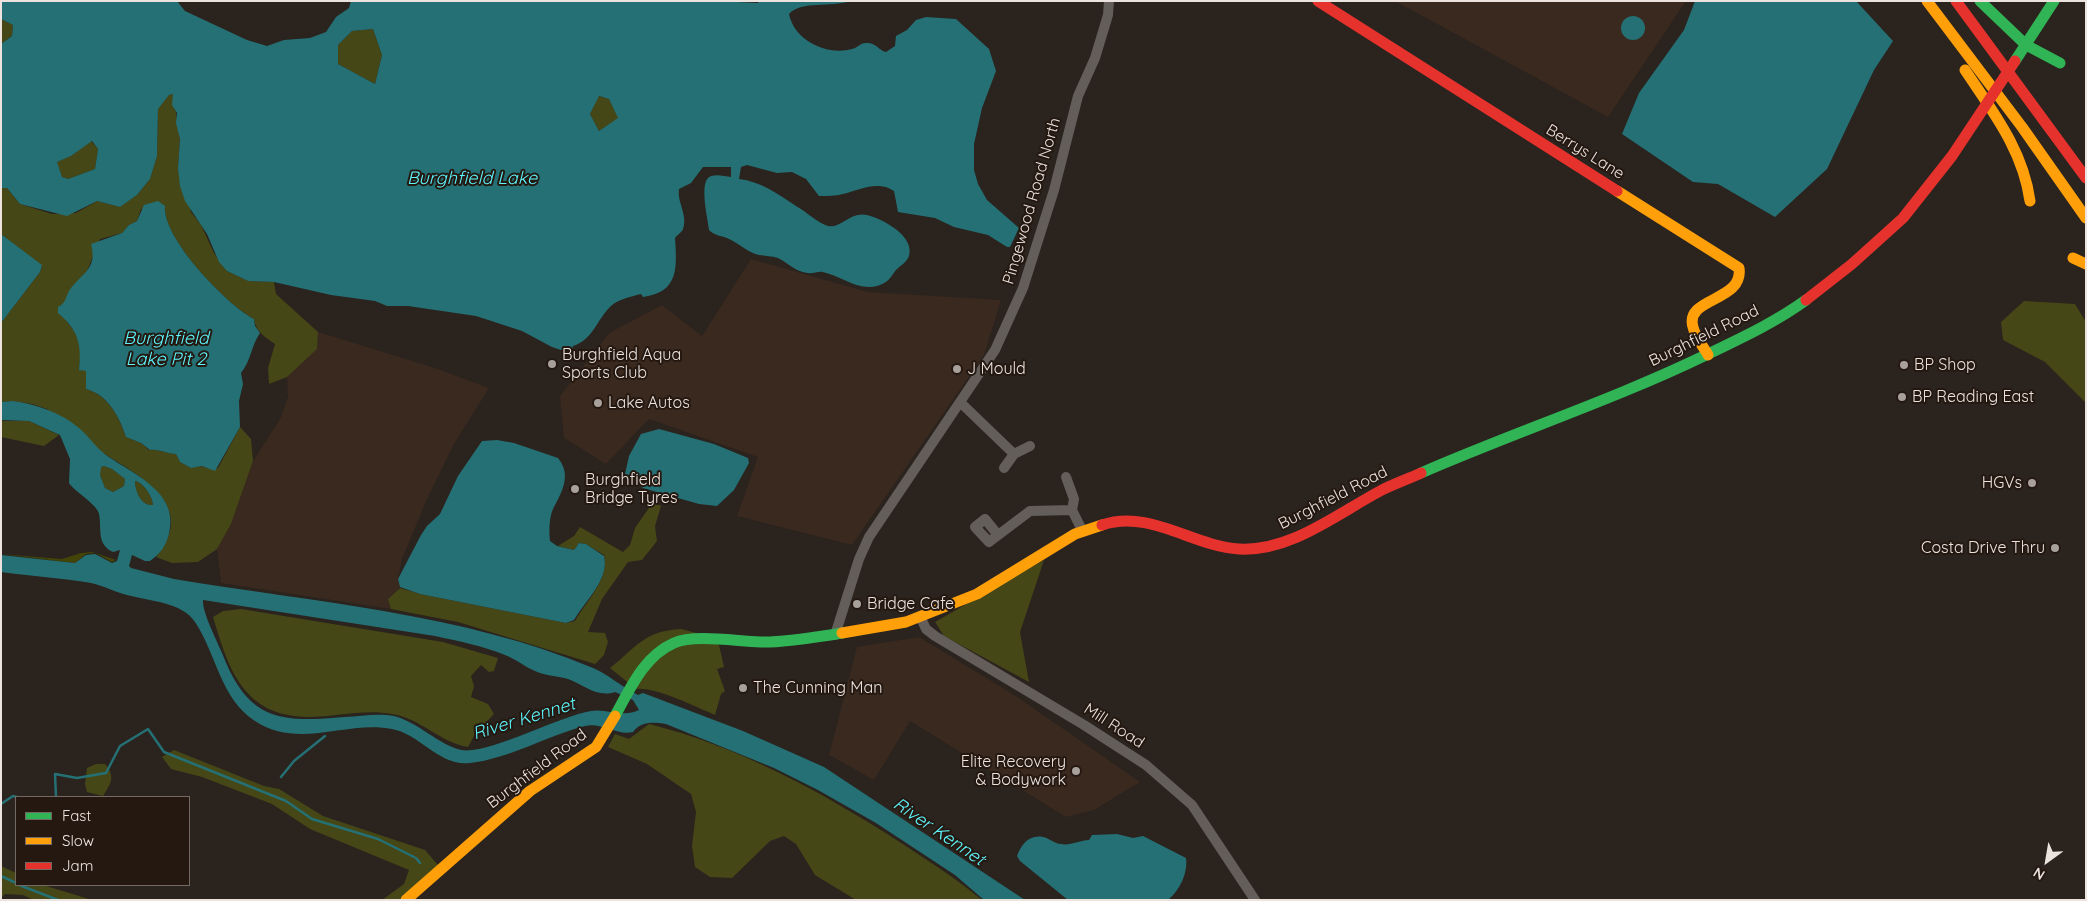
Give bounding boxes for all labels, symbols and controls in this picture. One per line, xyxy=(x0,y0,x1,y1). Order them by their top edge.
street label: Pingewood Road North xyxy=(999,116,1065,286)
street label: Berrys Lane xyxy=(1542,120,1628,184)
water label: Burghfield Lake xyxy=(407,168,537,190)
street label: Burghfield Road xyxy=(1646,301,1762,371)
water label: Burghfield Lake Pit 2 xyxy=(123,328,209,370)
place label: Burghfield Aqua Sports Club xyxy=(562,345,681,383)
place label: BP Shop xyxy=(1914,355,1976,375)
marker: Burghfield Aqua Sports Club xyxy=(546,358,558,370)
place label: J Mould xyxy=(967,359,1026,379)
marker: BP Shop xyxy=(1898,359,1910,371)
marker: J Mould xyxy=(951,363,963,375)
place label: BP Reading East xyxy=(1912,387,2034,407)
marker: BP Reading East xyxy=(1896,391,1908,403)
place label: Lake Autos xyxy=(608,393,690,413)
marker: Lake Autos xyxy=(592,397,604,409)
street label: Burghfield Road xyxy=(1275,462,1391,534)
place label: Burghfield Bridge Tyres xyxy=(585,470,677,508)
place label: HGVs xyxy=(1982,473,2022,493)
marker: HGVs xyxy=(2026,477,2038,489)
marker: Burghfield Bridge Tyres xyxy=(569,483,581,495)
place label: Costa Drive Thru xyxy=(1921,538,2045,558)
marker: Costa Drive Thru xyxy=(2049,542,2061,554)
place label: Bridge Cafe xyxy=(867,594,954,614)
marker: Bridge Cafe xyxy=(851,598,863,610)
place label: The Cunning Man xyxy=(753,678,882,698)
marker: The Cunning Man xyxy=(737,682,749,694)
water label: River Kennet xyxy=(470,693,578,745)
street label: Mill Road xyxy=(1080,699,1148,753)
street label: Burghfield Road xyxy=(483,725,591,813)
place label: Elite Recovery & Bodywork xyxy=(961,752,1066,790)
marker: Elite Recovery & Bodywork xyxy=(1070,765,1082,777)
water label: River Kennet xyxy=(889,793,989,871)
legend xyxy=(15,796,190,886)
text: Fast xyxy=(62,806,91,825)
text: Slow xyxy=(62,831,94,850)
north arrow xyxy=(2022,836,2072,886)
text: Jam xyxy=(62,856,93,875)
text: N xyxy=(2030,863,2048,884)

